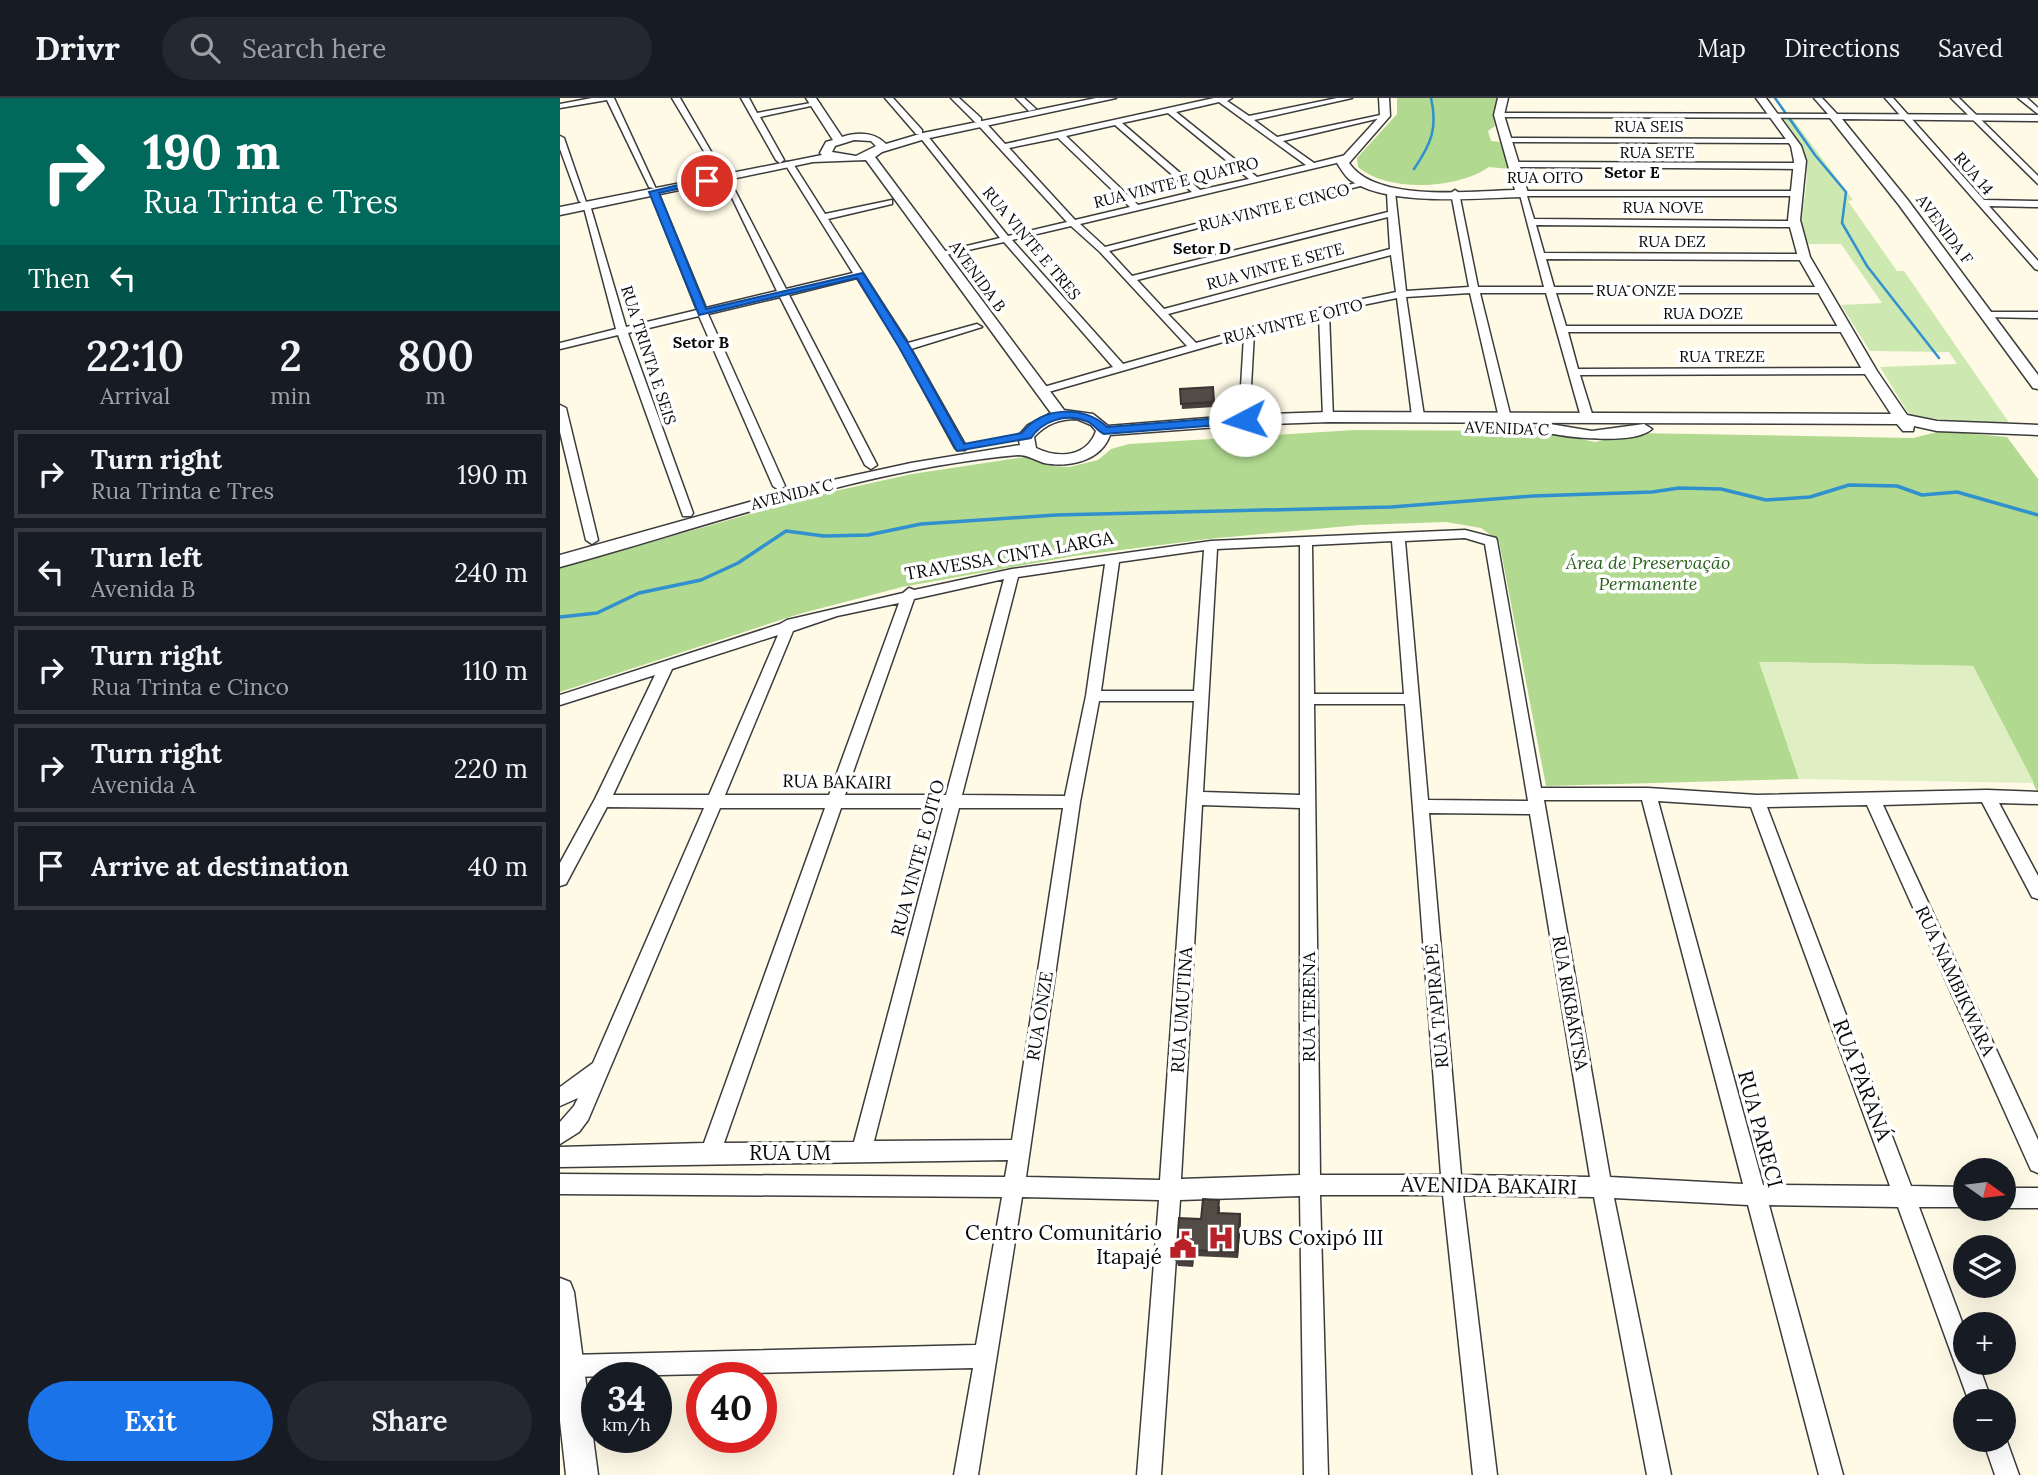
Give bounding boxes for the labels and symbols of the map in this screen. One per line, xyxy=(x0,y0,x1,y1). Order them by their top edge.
street label: RUA SEIS xyxy=(1614,116,1684,136)
street label: RUA SETE xyxy=(1619,142,1695,162)
street label: RUA 14 xyxy=(1950,147,1998,199)
pin xyxy=(677,151,737,211)
street label: RUA VINTE E QUATRO xyxy=(1091,152,1261,212)
district label: Setor E xyxy=(1604,162,1660,182)
street label: RUA OITO xyxy=(1507,167,1583,187)
street label: RUA VINTE E CINCO xyxy=(1196,179,1352,235)
street label: RUA VINTE E TRES xyxy=(979,182,1085,304)
street label: AVENIDA F xyxy=(1912,189,1978,268)
street label: RUA NOVE xyxy=(1623,197,1703,217)
street label: RUA DEZ xyxy=(1638,231,1706,251)
street label: AVENIDA B xyxy=(945,236,1011,316)
district label: Setor D xyxy=(1173,238,1231,258)
street label: RUA VINTE E SETE xyxy=(1204,238,1346,294)
street label: RUA ONZE xyxy=(1596,280,1676,300)
street label: RUA TRINTA E SEIS xyxy=(617,283,681,427)
street label: RUA VINTE E OITO xyxy=(1221,294,1365,348)
street label: RUA DOZE xyxy=(1663,303,1743,323)
district label: Setor B xyxy=(673,332,730,352)
street label: RUA TREZE xyxy=(1679,346,1765,366)
position arrow xyxy=(1208,383,1282,457)
street label: AVENIDA C xyxy=(1463,416,1550,439)
street label: AVENIDA C xyxy=(748,474,835,514)
street label: TRAVESSA CINTA LARGA xyxy=(903,526,1116,585)
park label: Área de Preservação Permanente xyxy=(1565,551,1730,595)
street label: RUA BAKAIRI xyxy=(782,769,892,794)
street label: RUA VINTE E OITO xyxy=(886,777,949,939)
street label: RUA NAMBIKWARA xyxy=(1911,902,2001,1060)
street label: RUA RIKBAKTSA xyxy=(1547,934,1594,1073)
street label: RUA TAPIRAPÉ xyxy=(1420,943,1453,1069)
street label: RUA UMUTINA xyxy=(1166,945,1197,1074)
street label: RUA TERENA xyxy=(1297,951,1320,1062)
street label: RUA ONZE xyxy=(1021,970,1058,1062)
street label: RUA PARANÁ xyxy=(1827,1015,1898,1146)
street label: RUA PARECI xyxy=(1732,1067,1789,1190)
street label: RUA UM xyxy=(749,1139,831,1166)
north arrow xyxy=(1953,1158,2016,1222)
street label: AVENIDA BAKAIRI xyxy=(1400,1170,1577,1201)
place label: Centro Comunitário Itapajé xyxy=(965,1219,1162,1270)
hospital icon: UBS Coxipó III xyxy=(1206,1223,1236,1253)
place label: UBS Coxipó III xyxy=(1242,1224,1384,1251)
public building icon: Centro Comunitário Itapajé xyxy=(1168,1230,1198,1260)
speed limit sign: 40 xyxy=(686,1362,777,1453)

